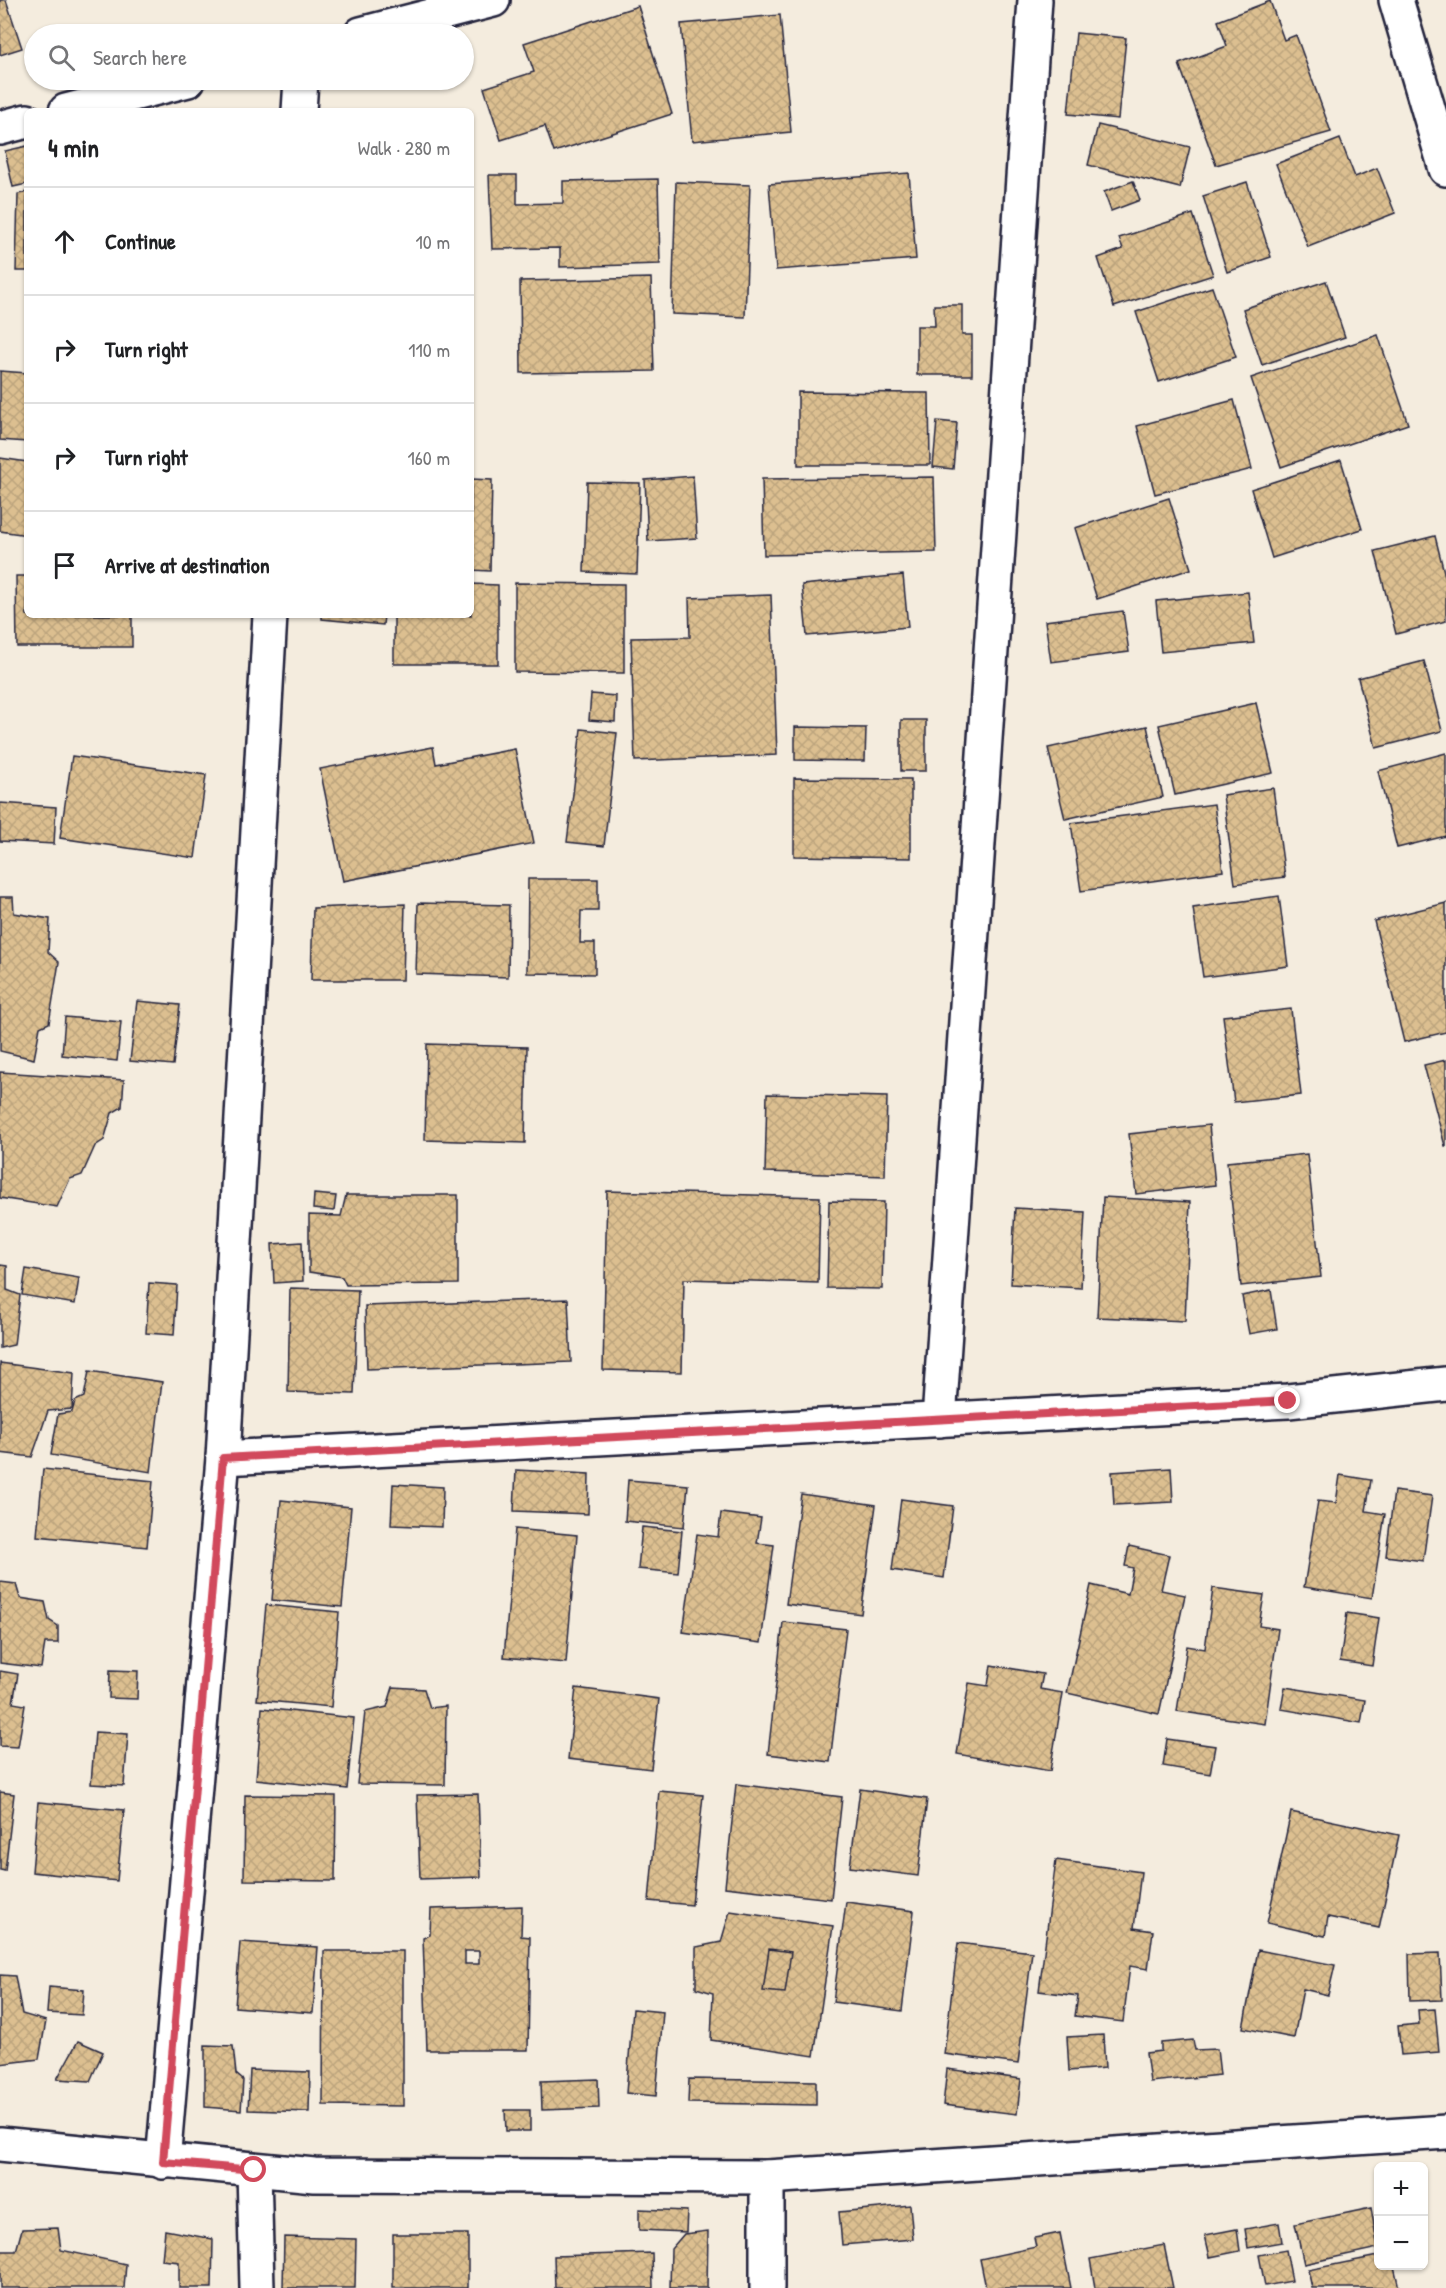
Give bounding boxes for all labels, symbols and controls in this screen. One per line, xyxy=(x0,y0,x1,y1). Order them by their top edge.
search box xyxy=(24,24,474,90)
icon: search xyxy=(45,41,78,74)
text: Search here xyxy=(93,42,187,72)
text: 4 min xyxy=(48,130,99,165)
text: Walk · 280 m xyxy=(358,134,450,161)
icon: ahead xyxy=(48,225,81,258)
text: Continue xyxy=(105,226,176,256)
text: 10 m xyxy=(416,228,450,255)
icon: right xyxy=(48,333,81,366)
text: Turn right xyxy=(105,334,188,364)
text: 110 m xyxy=(408,336,450,363)
icon: right xyxy=(48,441,81,474)
text: Turn right xyxy=(105,442,188,472)
text: 160 m xyxy=(408,444,450,471)
icon: arrive xyxy=(48,549,81,582)
text: Arrive at destination xyxy=(105,550,270,580)
route end xyxy=(1274,1387,1300,1413)
route start xyxy=(240,2156,266,2182)
map controls xyxy=(1374,2162,1428,2270)
button: + xyxy=(1374,2162,1428,2216)
button: − xyxy=(1374,2216,1428,2270)

